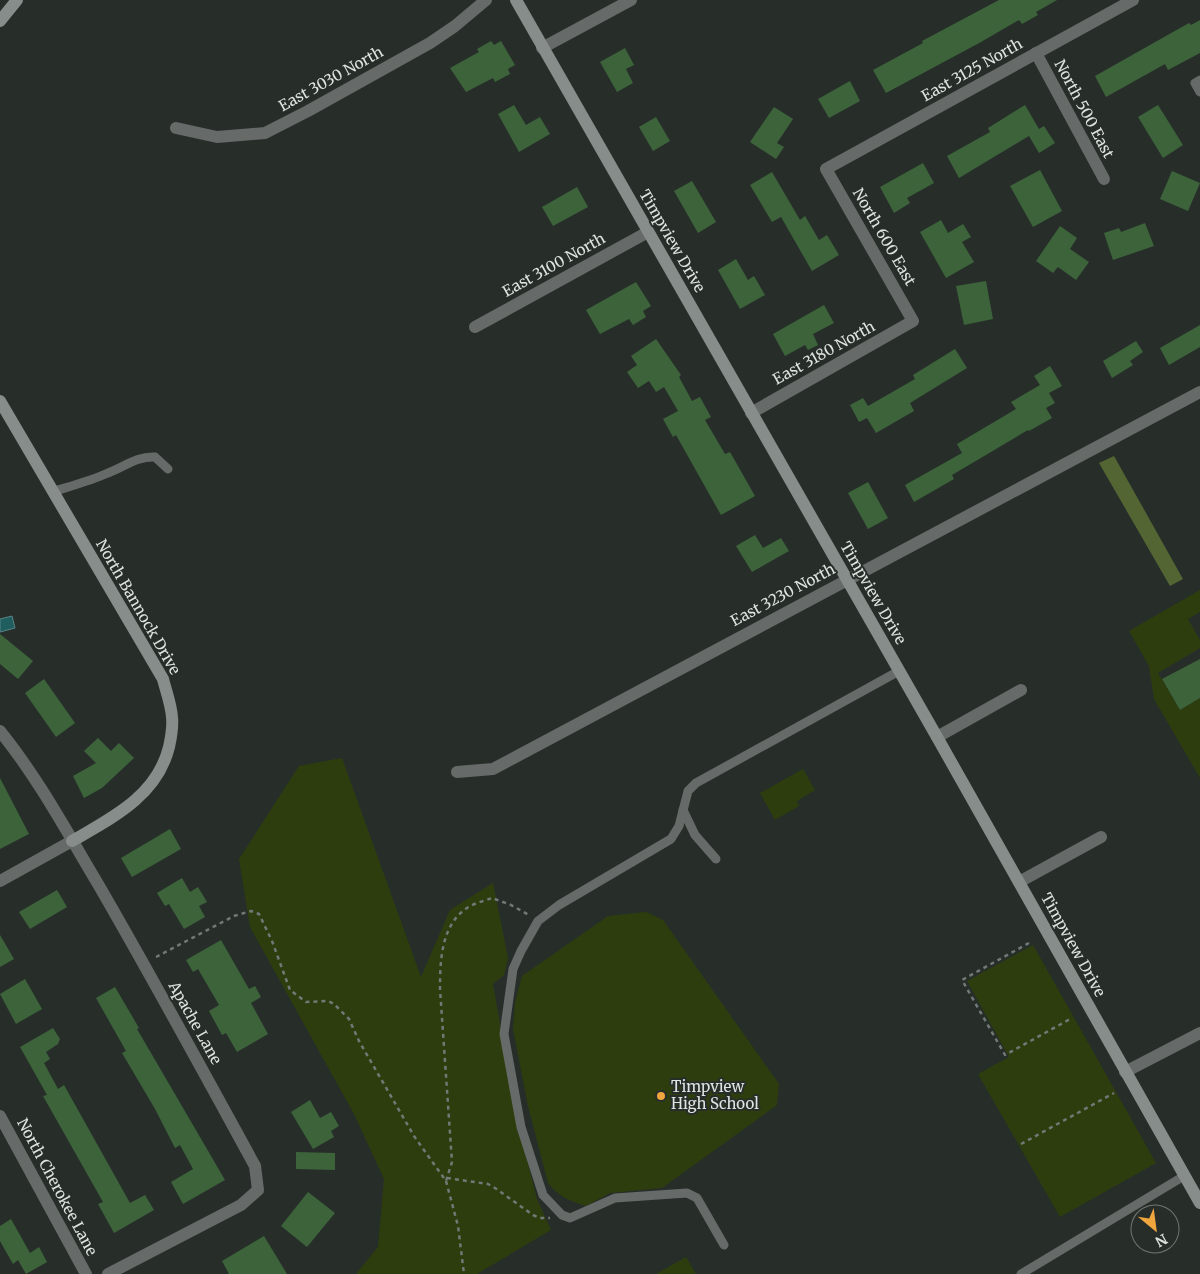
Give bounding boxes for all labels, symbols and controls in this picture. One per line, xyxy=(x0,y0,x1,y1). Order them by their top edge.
street label: East 3125 North xyxy=(918,34,1026,105)
street label: East 3030 North xyxy=(275,42,386,115)
street label: North 500 East xyxy=(1050,56,1118,161)
street label: North 600 East xyxy=(849,185,920,289)
street label: Timpview Drive xyxy=(635,186,710,296)
street label: East 3100 North xyxy=(499,228,609,301)
street label: East 3180 North xyxy=(769,317,878,388)
street label: North Bannock Drive xyxy=(92,536,185,678)
street label: Timpview Drive xyxy=(836,538,911,648)
street label: East 3230 North xyxy=(727,559,838,630)
street label: Timpview Drive xyxy=(1037,890,1110,1000)
street label: Apache Lane xyxy=(164,977,226,1068)
place label: Timpview High School xyxy=(671,1077,759,1113)
marker: Timpview High School xyxy=(655,1090,667,1102)
street label: North Cherokee Lane xyxy=(13,1115,102,1259)
north arrow xyxy=(1130,1204,1180,1254)
text: N xyxy=(1152,1230,1171,1251)

